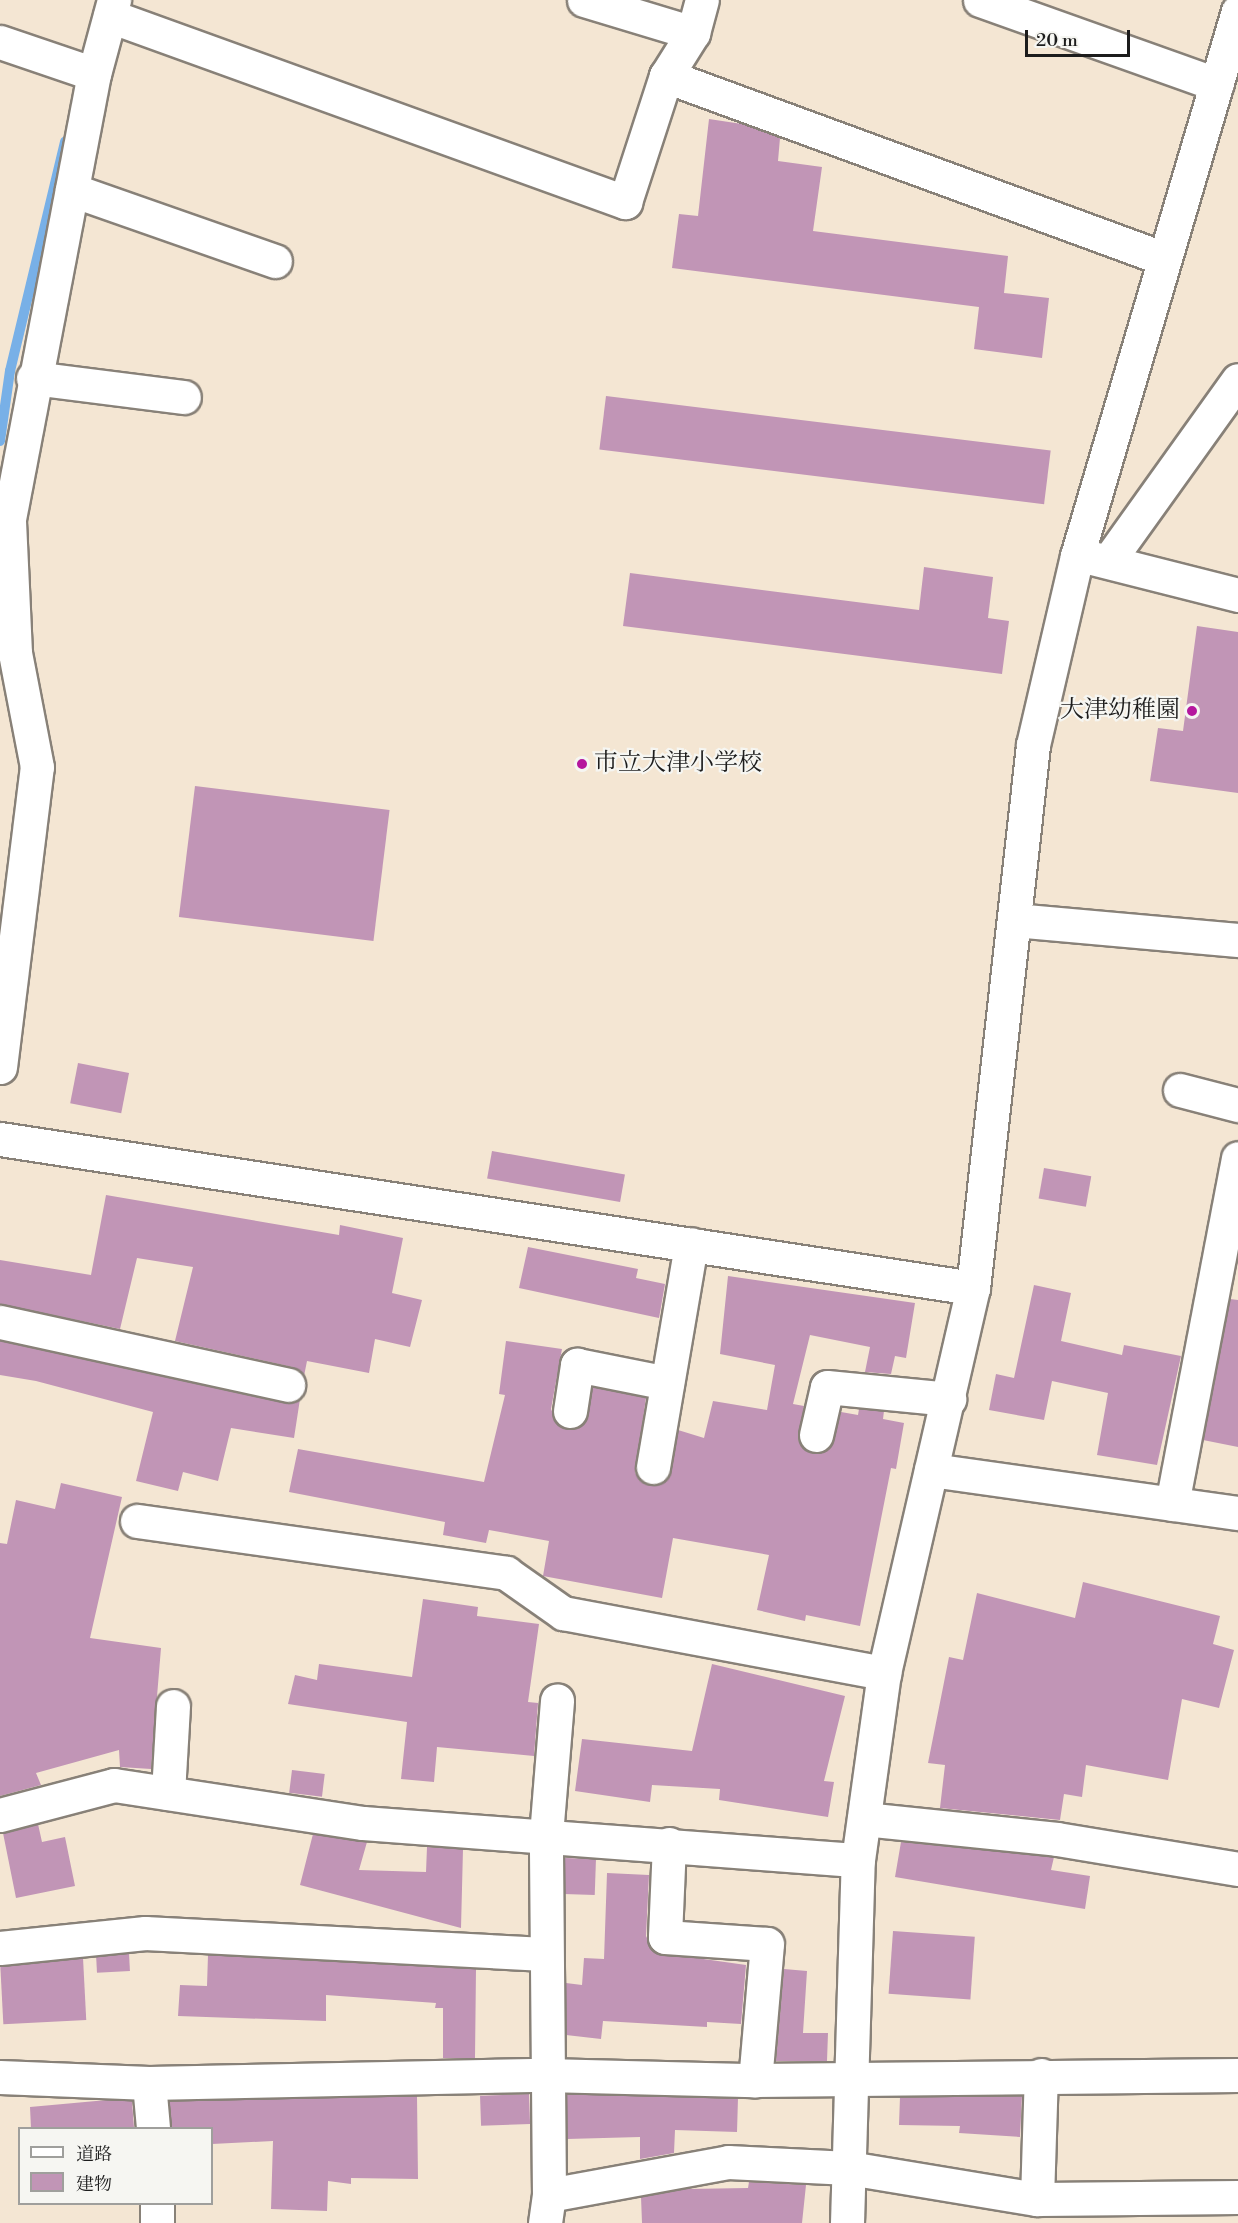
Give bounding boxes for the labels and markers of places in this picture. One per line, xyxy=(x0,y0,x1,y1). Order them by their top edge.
place label: 大津幼稚園 xyxy=(1060,697,1180,725)
marker: 大津幼稚園 xyxy=(1185,704,1199,718)
place label: 市立大津小学校 xyxy=(594,750,762,778)
marker: 市立大津小学校 xyxy=(575,757,589,771)

